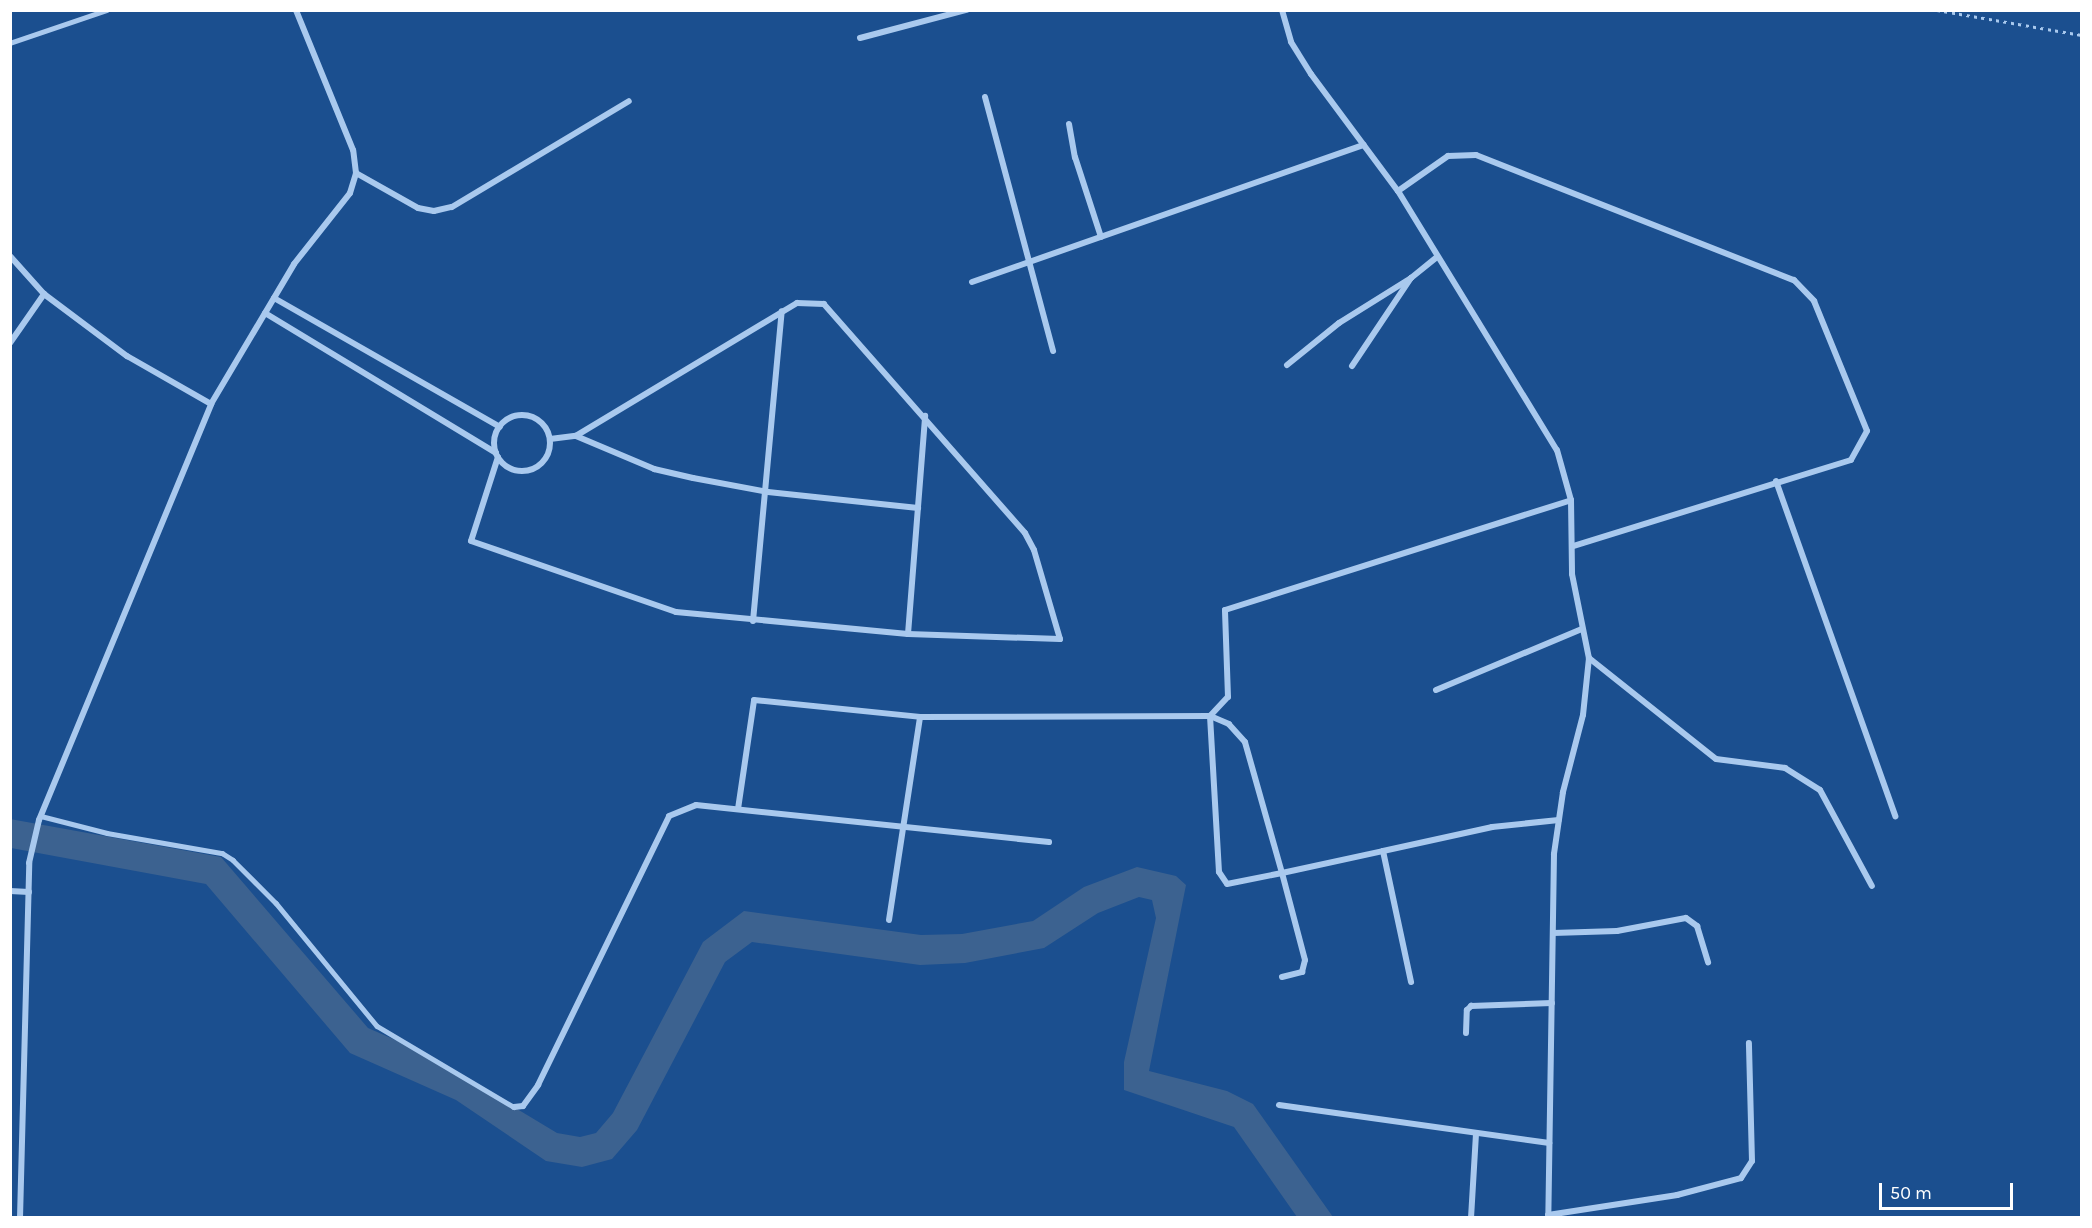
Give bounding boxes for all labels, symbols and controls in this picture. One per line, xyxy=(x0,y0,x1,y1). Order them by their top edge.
scale bar xyxy=(1882,1171,2016,1209)
text: 50 m xyxy=(1890,1182,1932,1204)

